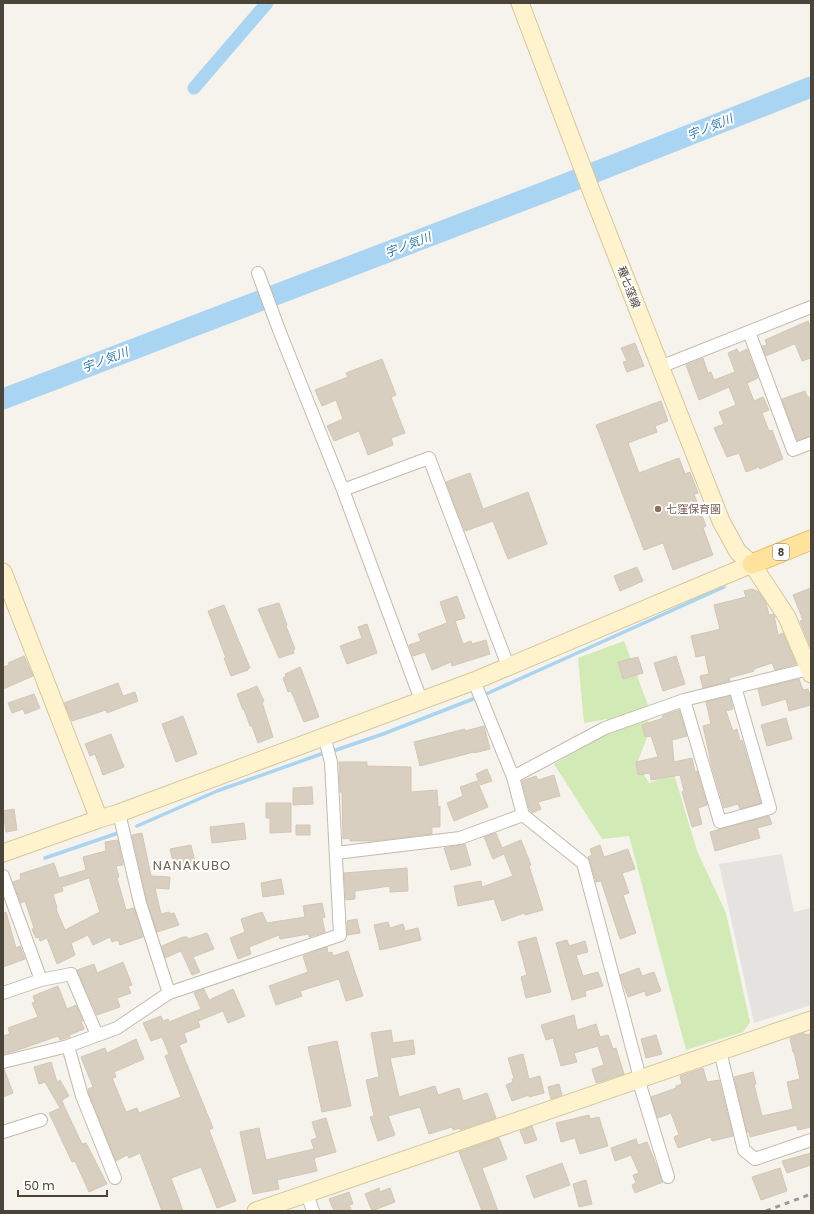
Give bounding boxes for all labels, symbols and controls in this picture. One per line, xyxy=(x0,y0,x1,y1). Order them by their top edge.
water label: 宇ノ気川 xyxy=(684,109,737,143)
water label: 宇ノ気川 xyxy=(382,227,435,261)
street label: 種七窪線 xyxy=(614,264,644,310)
water label: 宇ノ気川 xyxy=(79,342,132,376)
place label: 七窪保育園 xyxy=(666,501,721,517)
marker: 七窪保育園 xyxy=(653,504,663,514)
road number: 8 xyxy=(773,544,789,560)
district label: NANAKUBO xyxy=(153,856,231,875)
scale bar xyxy=(18,1172,107,1198)
text: 50 m xyxy=(24,1177,55,1194)

